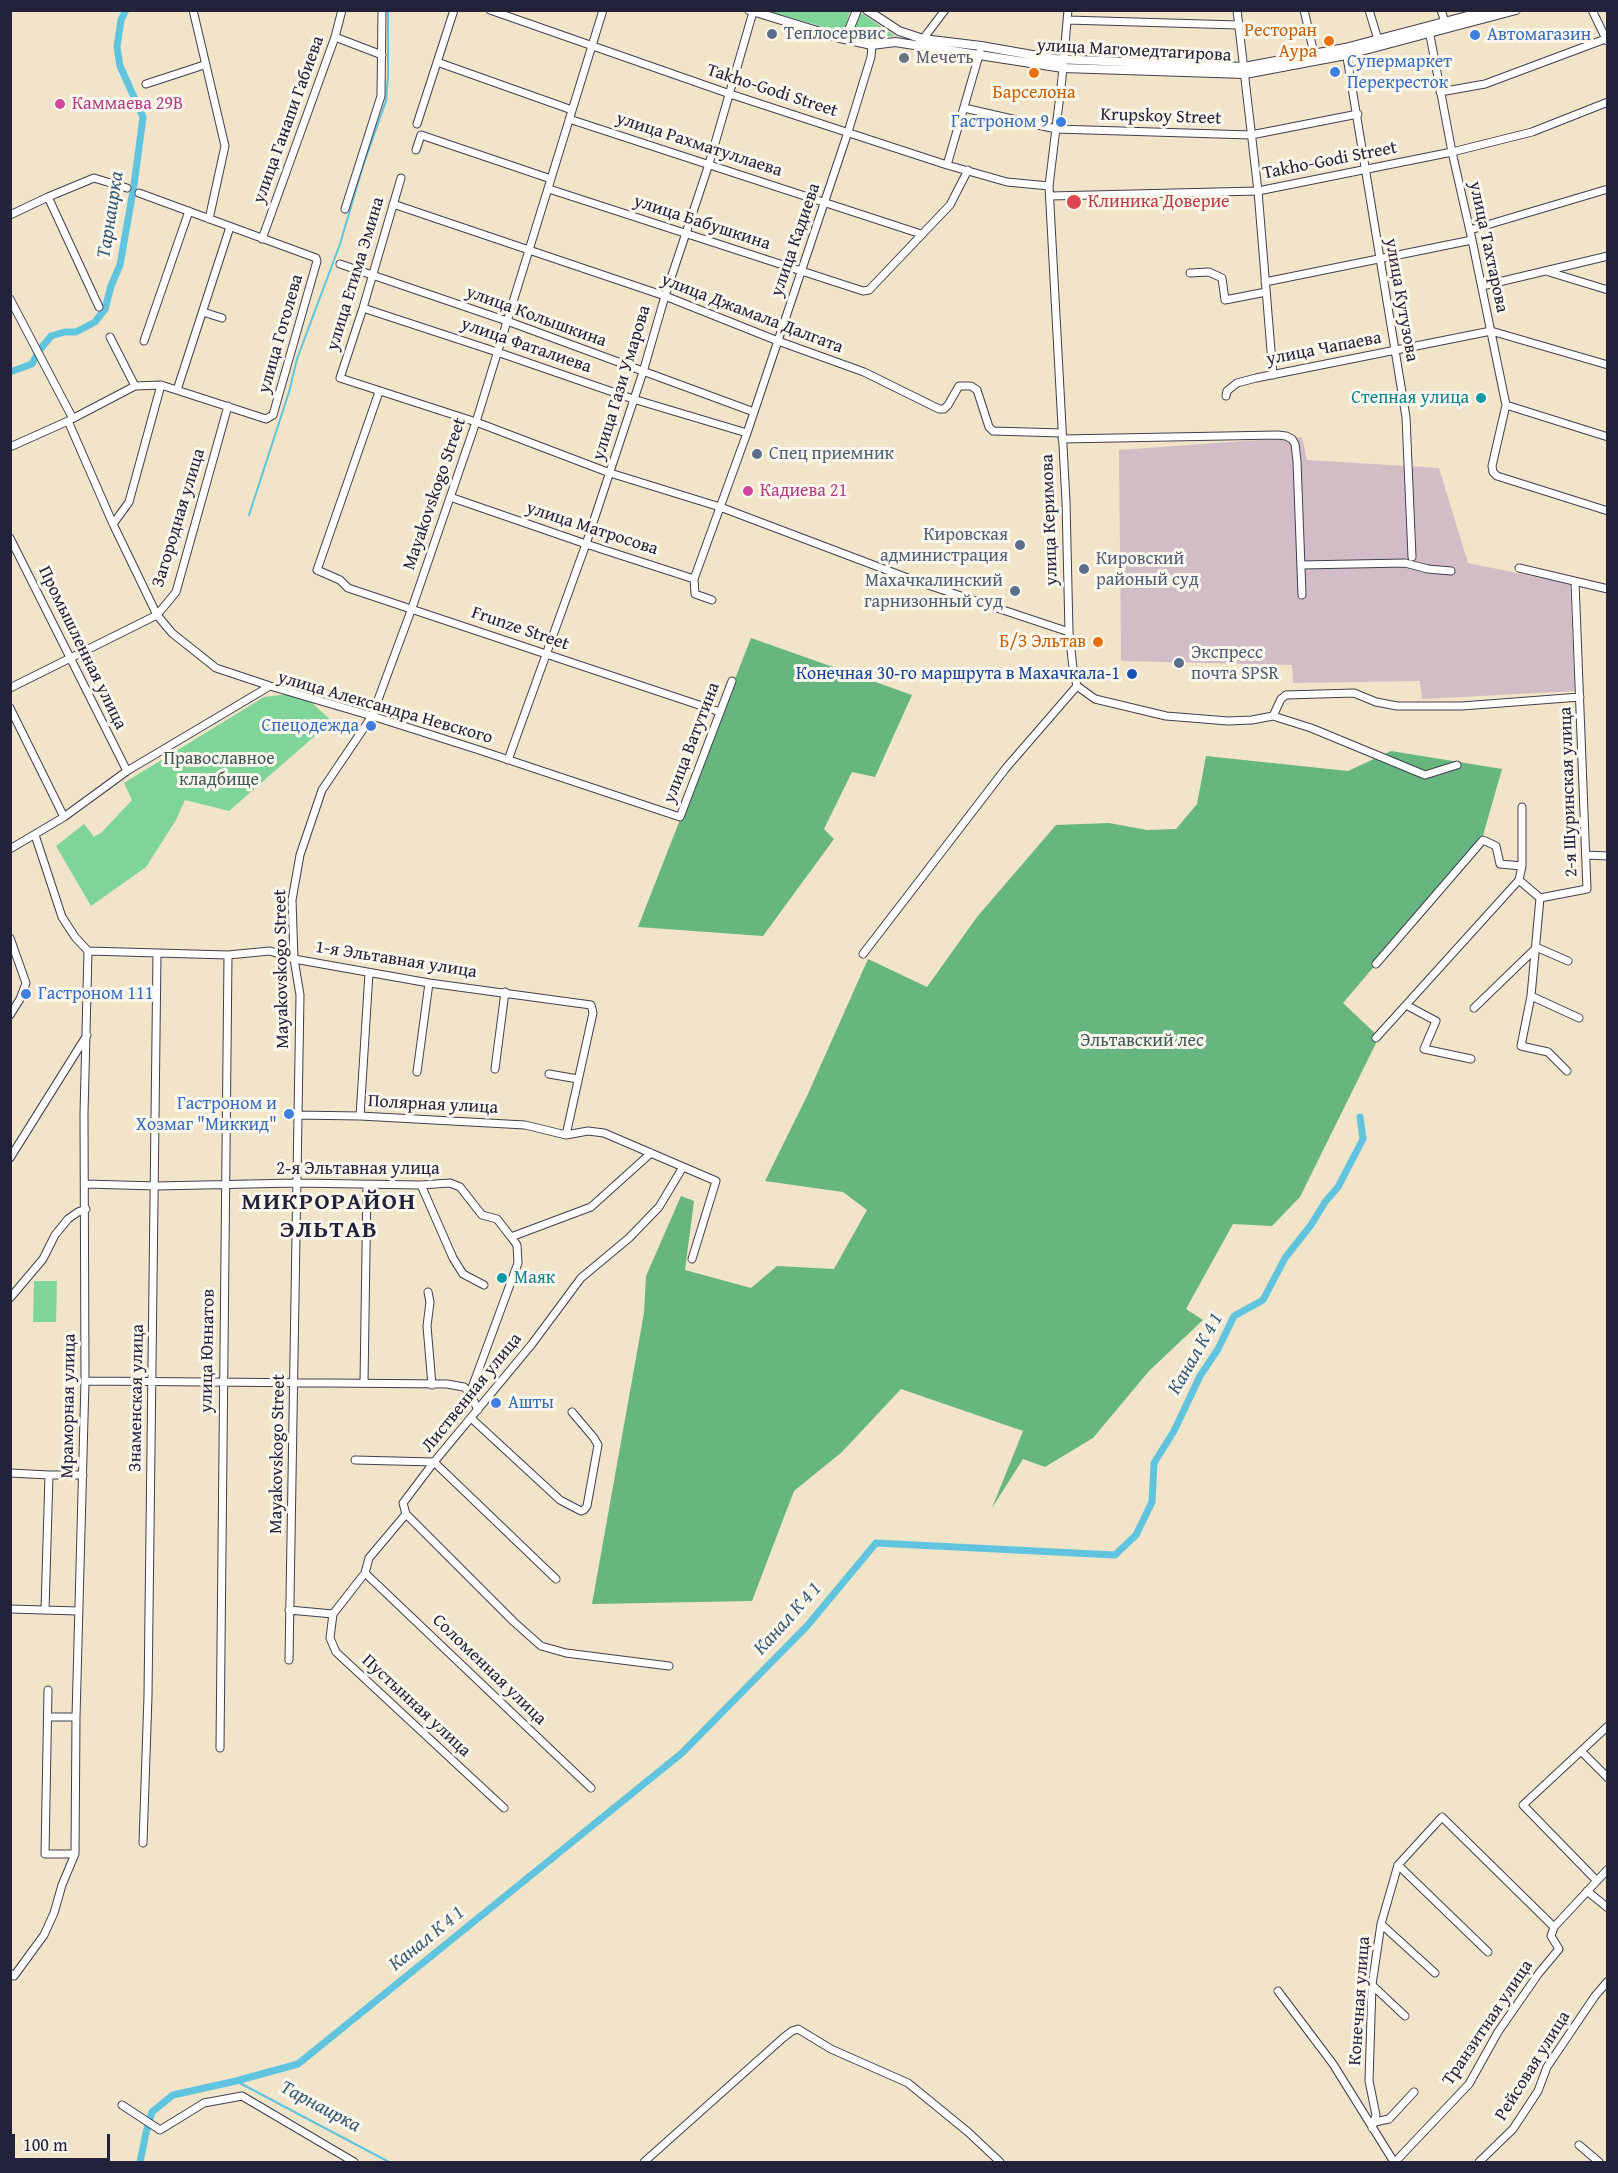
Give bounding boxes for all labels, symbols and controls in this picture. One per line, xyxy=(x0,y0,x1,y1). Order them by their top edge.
place label: Ресторан Аура xyxy=(1244,20,1317,63)
place label: Теплосервис xyxy=(784,23,885,45)
place label: Автомагазин xyxy=(1487,24,1591,46)
marker: Теплосервис xyxy=(765,27,779,41)
marker: Автомагазин xyxy=(1468,28,1482,42)
street label: улица Ганапи Габиева xyxy=(249,33,329,207)
marker: Ресторан Аура xyxy=(1322,34,1336,48)
street label: улица Магомедтагирова xyxy=(1036,35,1232,67)
place label: Мечеть xyxy=(916,47,974,69)
marker: Мечеть xyxy=(897,51,911,65)
place label: Супермаркет Перекресток xyxy=(1347,51,1452,94)
street label: Takho-Godi Street xyxy=(704,60,840,122)
marker: Супермаркет Перекресток xyxy=(1328,65,1342,79)
marker: Барселона xyxy=(1027,66,1041,80)
place label: Барселона xyxy=(992,82,1076,104)
place label: Каммаева 29В xyxy=(72,93,183,115)
marker: Каммаева 29В xyxy=(53,97,67,111)
street label: Krupskoy Street xyxy=(1100,104,1222,130)
street label: улица Рахматуллаева xyxy=(613,108,785,182)
place label: Гастроном 9 xyxy=(951,111,1049,133)
marker: Гастроном 9 xyxy=(1054,115,1068,129)
street label: Takho-Godi Street xyxy=(1261,137,1399,185)
water label: Тарнаирка xyxy=(92,170,130,260)
street label: улица Тахтарова xyxy=(1464,179,1512,315)
street label: улица Кадиева xyxy=(767,180,825,300)
street label: улица Бабушкина xyxy=(631,191,773,255)
place label: Клиника Доверие xyxy=(1088,191,1230,213)
marker: Клиника Доверие xyxy=(1065,193,1083,211)
street label: улица Етима Эмина xyxy=(322,195,390,353)
street label: улица Кутузова xyxy=(1380,237,1422,363)
street label: улица Джамала Далгата xyxy=(658,269,846,359)
street label: улица Гоголева xyxy=(254,272,308,396)
street label: улица Колышкина xyxy=(463,282,609,352)
street label: улица Гази Умарова xyxy=(588,303,656,463)
street label: улица Фаталиева xyxy=(458,314,594,378)
street label: улица Чапаева xyxy=(1265,327,1383,371)
place label: Степная улица xyxy=(1351,387,1469,409)
marker: Степная улица xyxy=(1474,391,1488,405)
street label: Mayakovskogo Street xyxy=(399,415,471,573)
place label: Спец приемник xyxy=(769,443,894,465)
street label: Загородная улица xyxy=(148,446,210,590)
marker: Спец приемник xyxy=(750,447,764,461)
street label: улица Керимова xyxy=(1037,454,1063,586)
place label: Кадиева 21 xyxy=(760,480,847,502)
marker: Кадиева 21 xyxy=(741,484,755,498)
street label: улица Матросова xyxy=(523,498,661,560)
place label: Кировская администрация xyxy=(880,524,1008,566)
marker: Кировская администрация xyxy=(1013,538,1027,552)
place label: Кировский районый суд xyxy=(1096,548,1199,590)
marker: Кировский районый суд xyxy=(1077,562,1091,576)
street label: Промышленная улица xyxy=(33,563,131,733)
place label: Махачкалинский гарнизонный суд xyxy=(864,570,1003,612)
marker: Махачкалинский гарнизонный суд xyxy=(1008,584,1022,598)
street label: Frunze Street xyxy=(468,602,572,656)
place label: Б/З Эльтав xyxy=(999,631,1086,653)
marker: Б/З Эльтав xyxy=(1091,635,1105,649)
place label: Экспресс почта SPSR xyxy=(1191,642,1279,684)
marker: Экспресс почта SPSR xyxy=(1172,656,1186,670)
place label: Конечная 30-го маршрута в Махачкала-1 xyxy=(796,663,1120,685)
street label: улица Александра Невского xyxy=(275,667,495,749)
marker: Конечная 30-го маршрута в Махачкала-1 xyxy=(1125,667,1139,681)
street label: улица Ватутина xyxy=(659,680,725,806)
street label: 2-я Шуринская улица xyxy=(1555,706,1583,878)
place label: Спецодежда xyxy=(261,715,359,737)
marker: Спецодежда xyxy=(364,719,378,733)
park label: Православное кладбище xyxy=(163,748,275,790)
street label: Mayakovskogo Street xyxy=(270,889,294,1049)
street label: 1-я Эльтавная улица xyxy=(314,937,478,983)
place label: Гастроном 111 xyxy=(38,983,153,1005)
marker: Гастроном 111 xyxy=(19,987,33,1001)
park label: Эльтавский лес xyxy=(1080,1030,1204,1052)
street label: Полярная улица xyxy=(367,1091,499,1119)
place label: Гастроном и Хозмаг "Миккид" xyxy=(136,1093,277,1136)
marker: Гастроном и Хозмаг "Миккид" xyxy=(282,1107,296,1121)
street label: 2-я Эльтавная улица xyxy=(276,1158,440,1180)
district label: МИКРОРАЙОН ЭЛЬТАВ xyxy=(241,1189,417,1245)
place label: Маяк xyxy=(514,1267,555,1289)
marker: Маяк xyxy=(495,1271,509,1285)
street label: улица Юннатов xyxy=(196,1289,220,1413)
water label: Канал К 4 1 xyxy=(1163,1309,1229,1399)
street label: Знаменская улица xyxy=(125,1324,149,1472)
street label: Лиственная улица xyxy=(417,1329,527,1457)
street label: Мраморная улица xyxy=(57,1333,81,1479)
street label: Mayakovskogo Street xyxy=(266,1374,290,1534)
place label: Ашты xyxy=(508,1392,554,1414)
marker: Ашты xyxy=(489,1396,503,1410)
water label: Канал К 4 1 xyxy=(749,1578,827,1660)
street label: Соломенная улица xyxy=(427,1610,551,1730)
street label: Пустынная улица xyxy=(357,1650,475,1762)
water label: Канал К 4 1 xyxy=(384,1901,470,1977)
street label: Конечная улица xyxy=(1345,1936,1375,2066)
street label: Транзитная улица xyxy=(1438,1956,1538,2090)
street label: Рейсовая улица xyxy=(1491,2007,1575,2125)
water label: Тарнаирка xyxy=(276,2076,364,2138)
scale bar xyxy=(15,2122,112,2160)
text: 100 m xyxy=(23,2131,68,2158)

